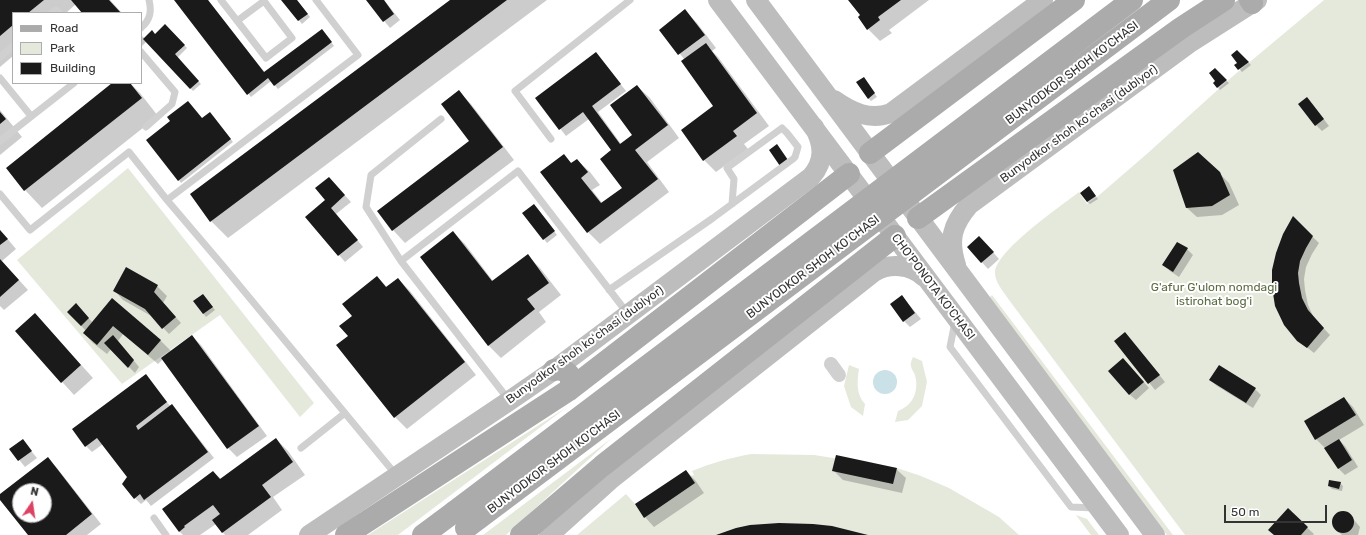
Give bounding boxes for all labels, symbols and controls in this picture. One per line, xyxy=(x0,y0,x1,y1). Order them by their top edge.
legend xyxy=(12,12,142,84)
street label: BUNYODKOR SHOH KO'CHASI xyxy=(1003,18,1141,128)
text: Road xyxy=(50,21,78,35)
text: Park xyxy=(50,41,75,55)
text: Building xyxy=(50,61,96,75)
street label: Bunyodkor shoh koʻchasi (dublyor) xyxy=(998,62,1160,186)
street label: BUNYODKOR SHOH KO'CHASI xyxy=(744,212,882,322)
street label: CHO'PONOTA KO'CHASI xyxy=(888,231,978,343)
park label: G'afur G'ulom nomdagi istirohat bog'i xyxy=(1151,281,1277,309)
street label: Bunyodkor shoh koʻchasi (dublyor) xyxy=(504,283,666,407)
street label: BUNYODKOR SHOH KO'CHASI xyxy=(485,407,623,517)
north arrow xyxy=(12,483,52,523)
text: N xyxy=(29,485,40,499)
scale bar xyxy=(1226,497,1329,523)
text: 50 m xyxy=(1231,505,1259,519)

